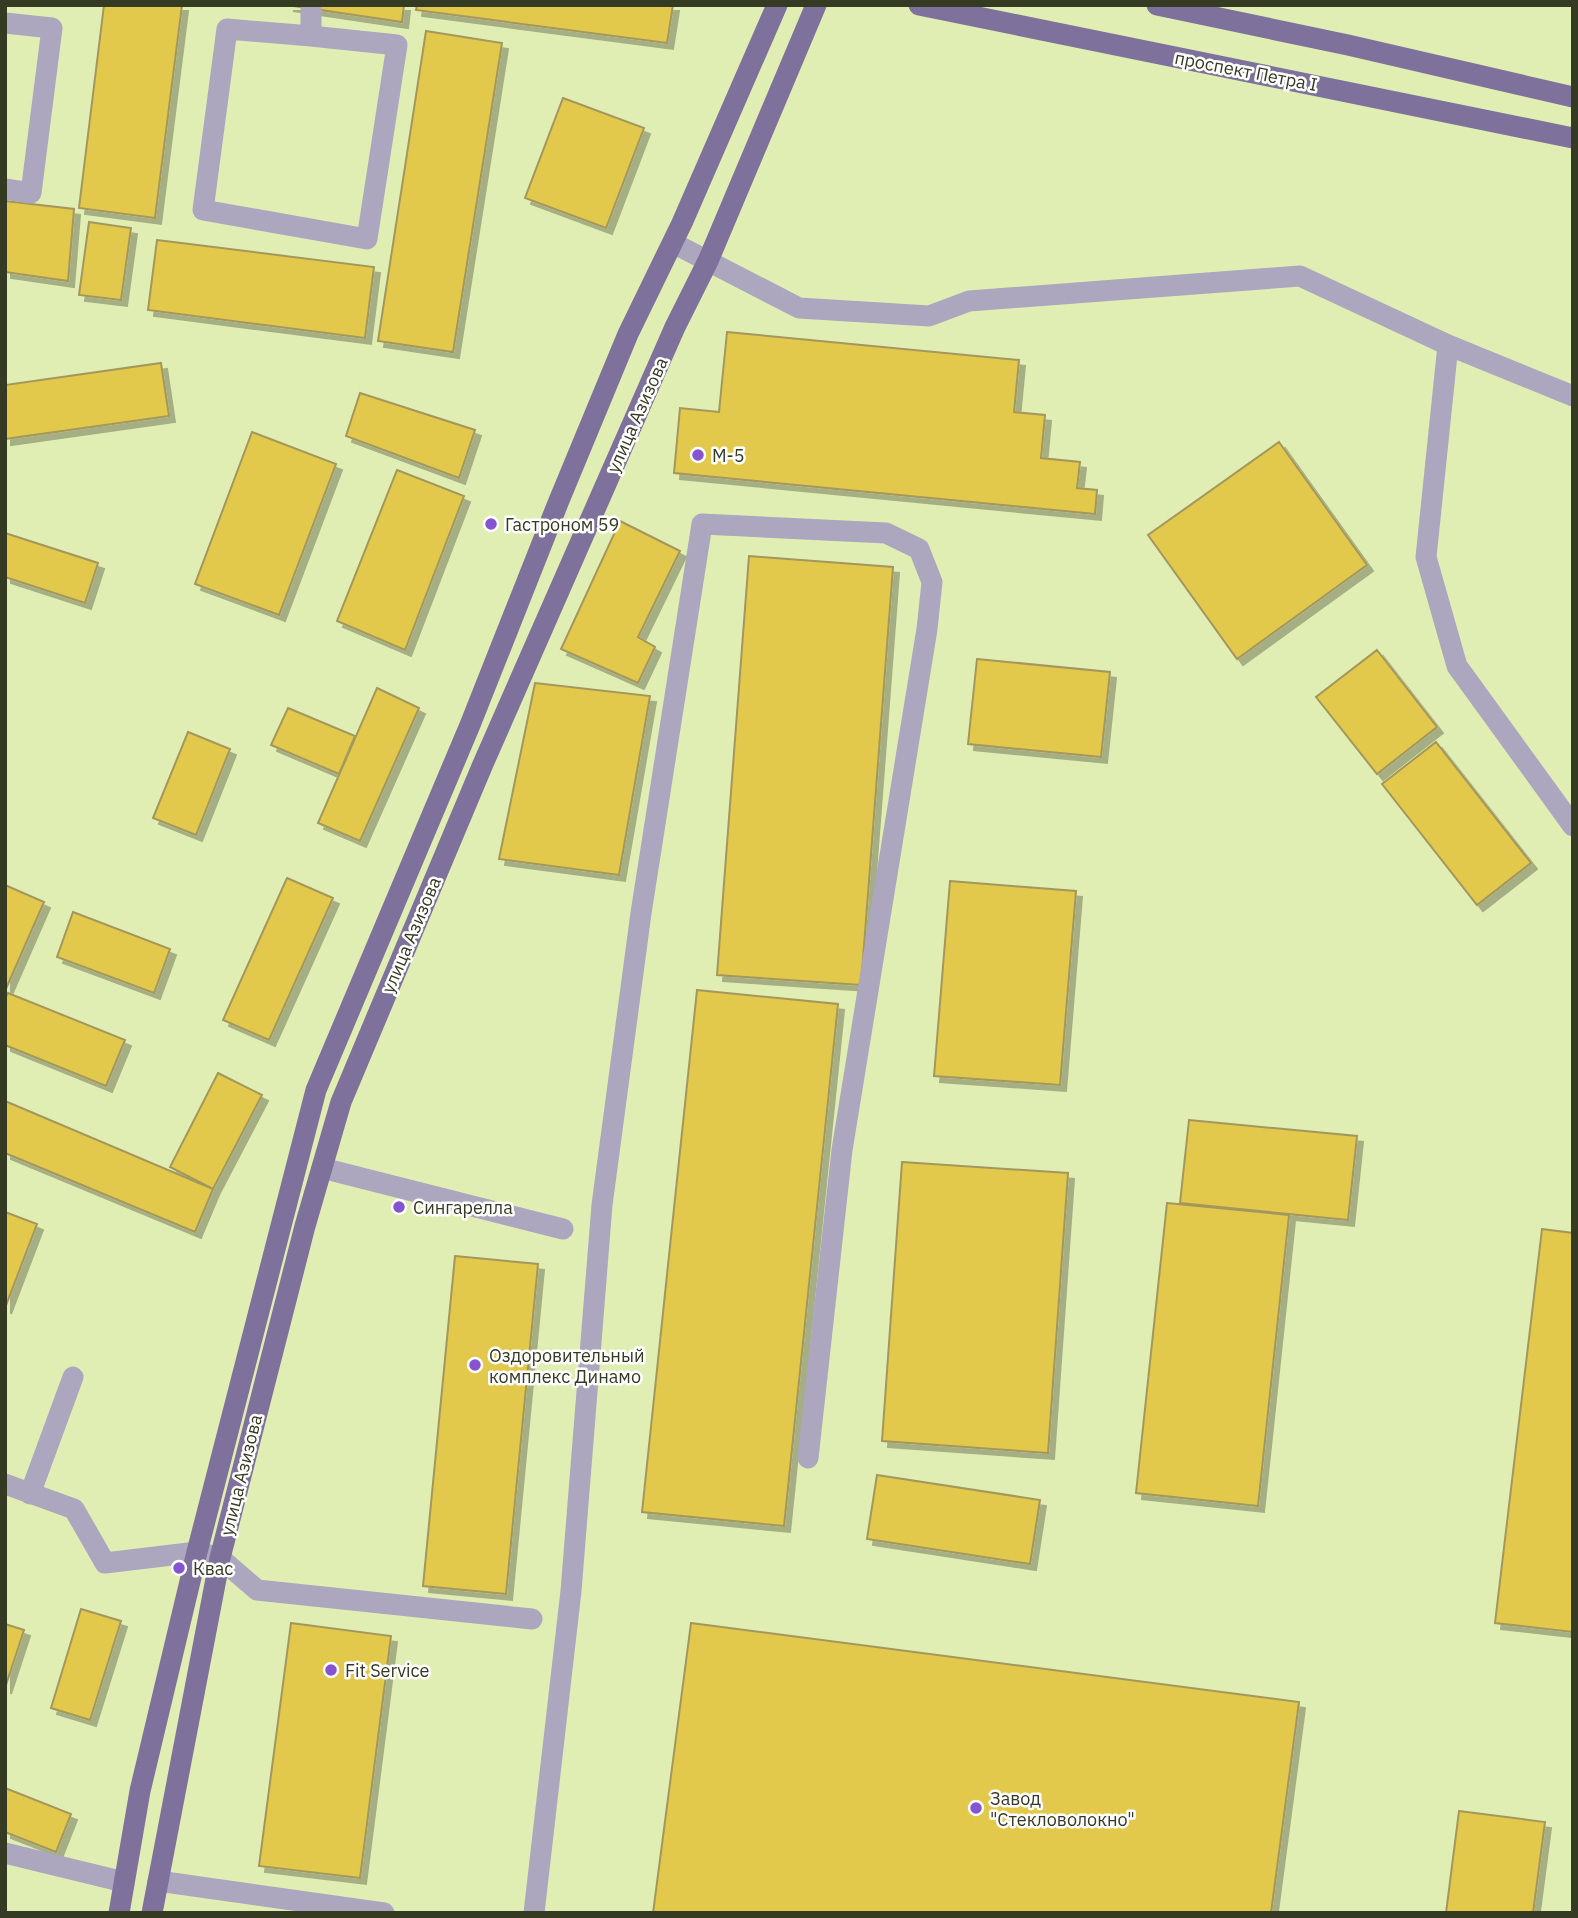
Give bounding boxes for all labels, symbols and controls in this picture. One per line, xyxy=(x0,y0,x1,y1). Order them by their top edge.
street label: проспект Петра I xyxy=(1173,46,1319,96)
street label: улица Азизова xyxy=(601,353,673,476)
place label: М-5 xyxy=(712,444,745,467)
marker: М-5 xyxy=(690,447,706,463)
place label: Гастроном 59 xyxy=(505,513,619,536)
marker: Гастроном 59 xyxy=(483,516,499,532)
street label: улица Азизова xyxy=(376,873,446,997)
place label: Сингарелла xyxy=(413,1196,513,1219)
marker: Сингарелла xyxy=(391,1199,407,1215)
place label: Оздоровительный комплекс Динамо xyxy=(489,1344,645,1388)
marker: Оздоровительный комплекс Динамо xyxy=(467,1357,483,1373)
street label: улица Азизова xyxy=(215,1412,267,1538)
place label: Квас xyxy=(193,1557,233,1580)
marker: Квас xyxy=(171,1560,187,1576)
place label: Fit Service xyxy=(345,1659,430,1682)
marker: Fit Service xyxy=(323,1662,339,1678)
place label: Завод "Стекловолокно" xyxy=(990,1787,1135,1831)
marker: Завод "Стекловолокно" xyxy=(968,1800,984,1816)

